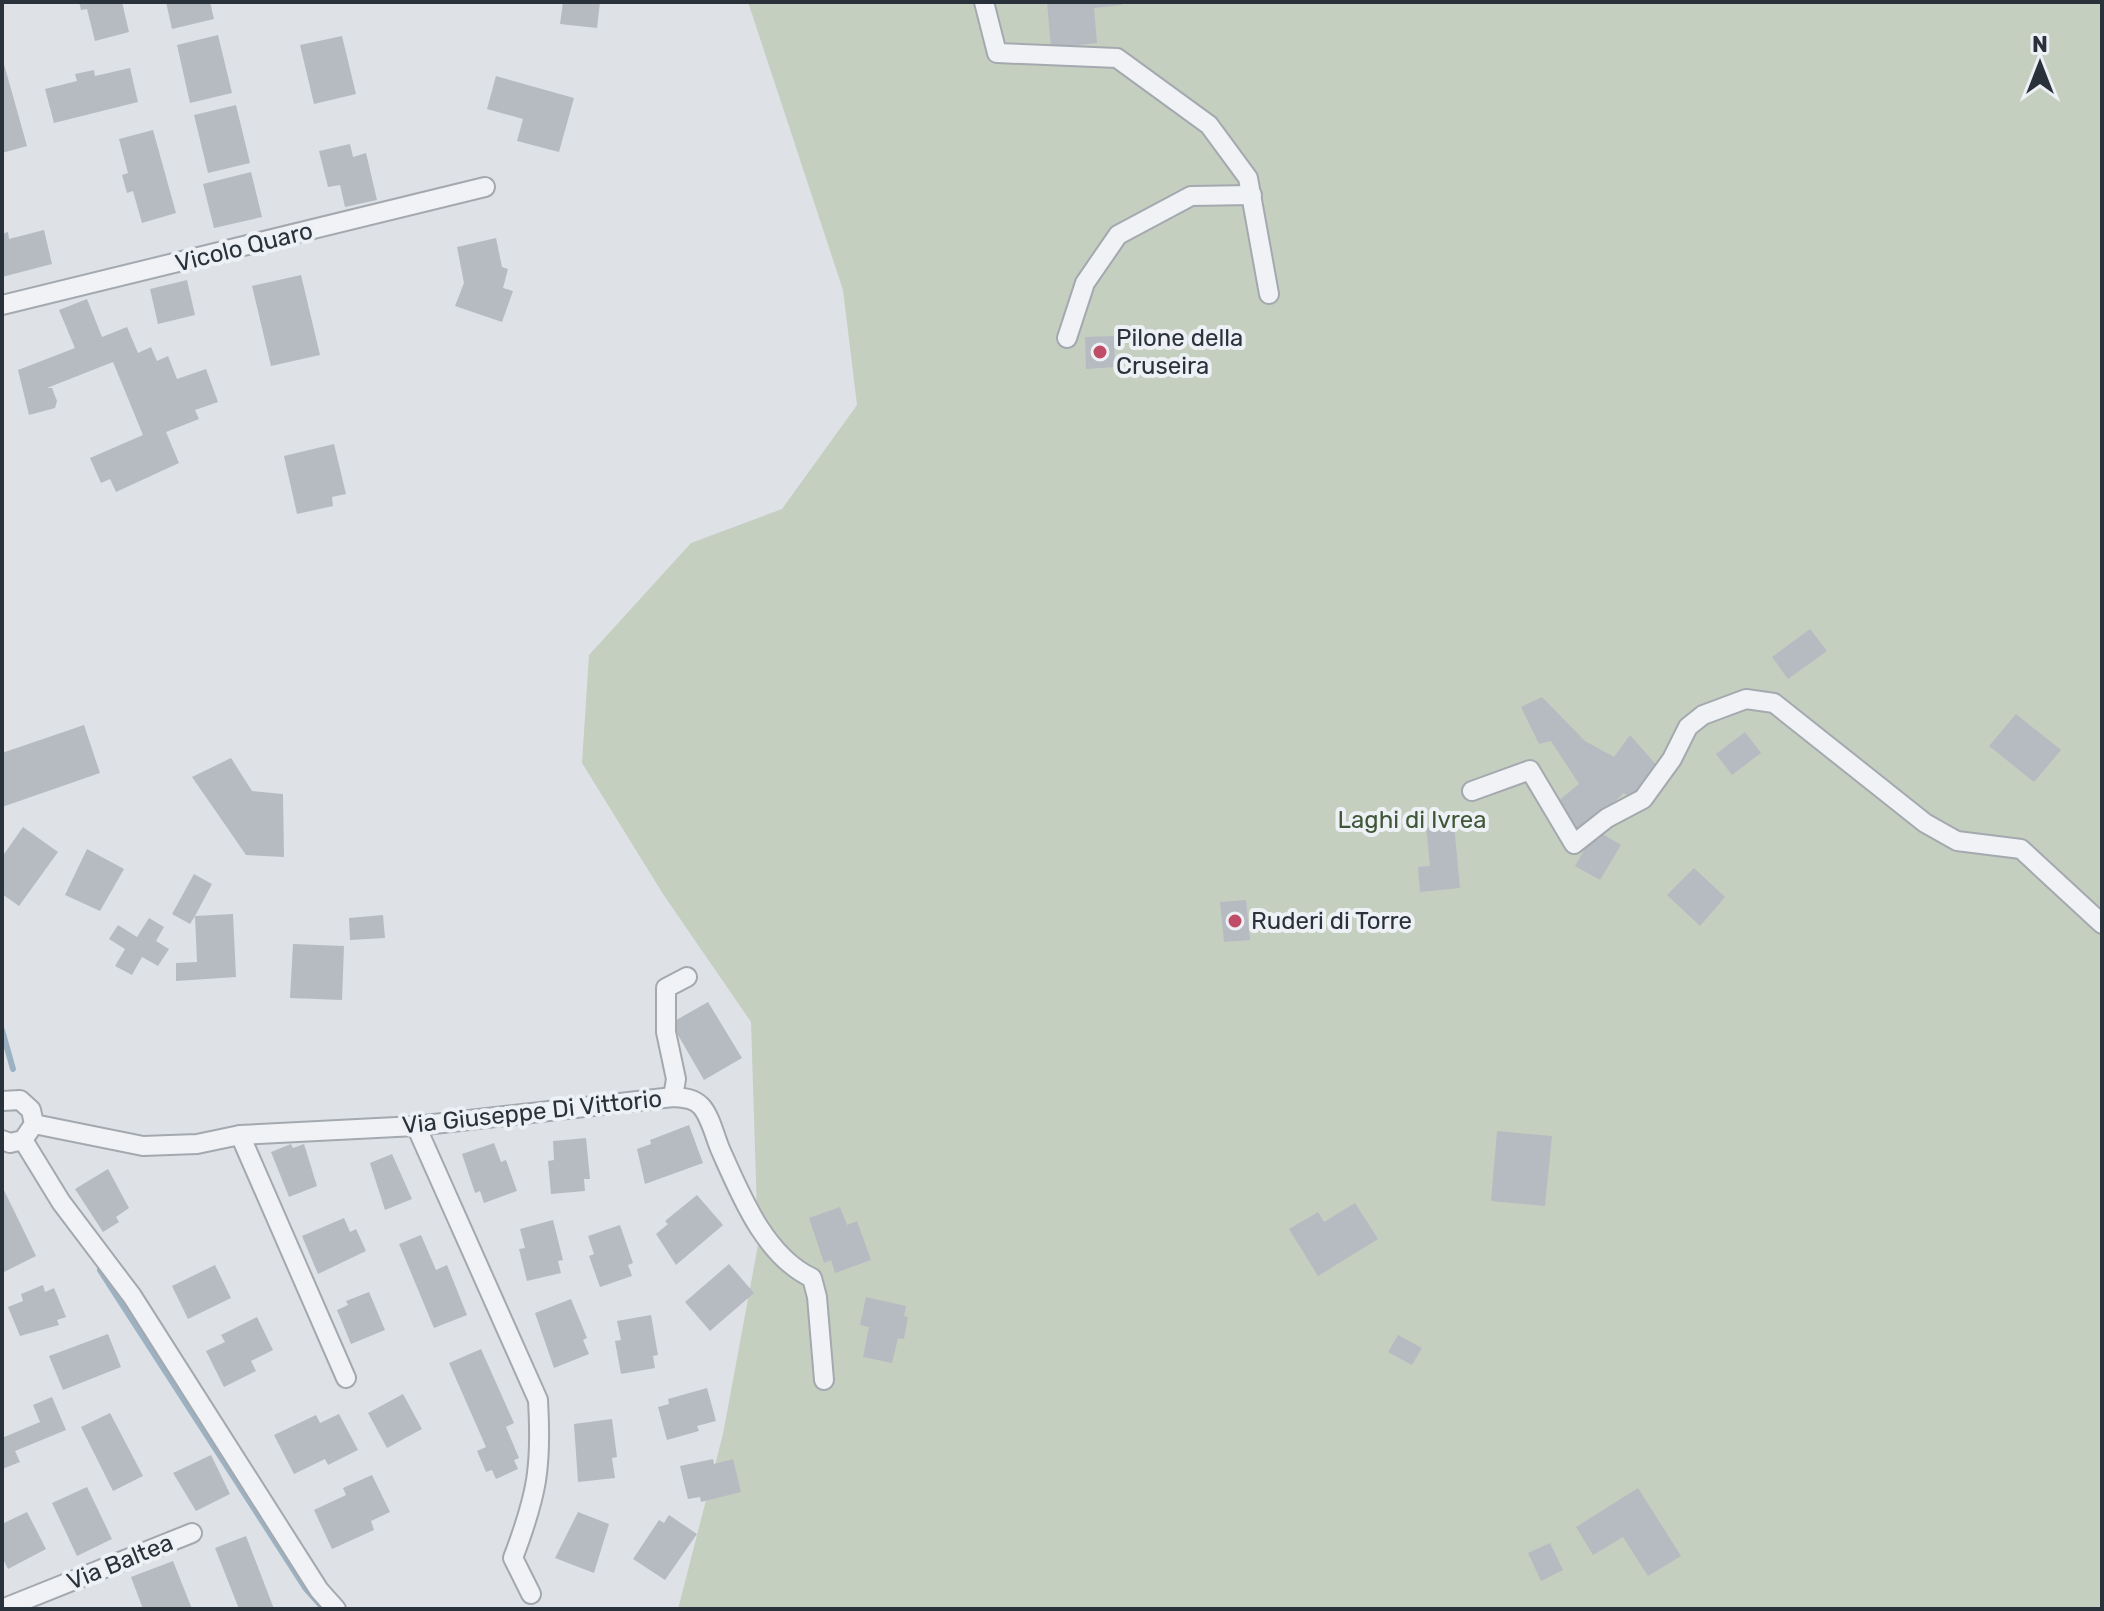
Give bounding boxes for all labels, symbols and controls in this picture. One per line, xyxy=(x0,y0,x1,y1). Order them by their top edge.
north arrow xyxy=(2000,24,2080,104)
text: N xyxy=(2032,31,2048,58)
street label: Vicolo Quaro xyxy=(172,216,316,278)
place label: Pilone della Cruseira xyxy=(1116,324,1243,380)
marker: Pilone della Cruseira xyxy=(1091,343,1109,361)
park label: Laghi di Ivrea xyxy=(1338,806,1486,834)
place label: Ruderi di Torre xyxy=(1251,907,1412,935)
marker: Ruderi di Torre xyxy=(1226,912,1244,930)
street label: Via Giuseppe Di Vittorio xyxy=(401,1084,663,1140)
street label: Via Baltea xyxy=(63,1528,177,1596)

